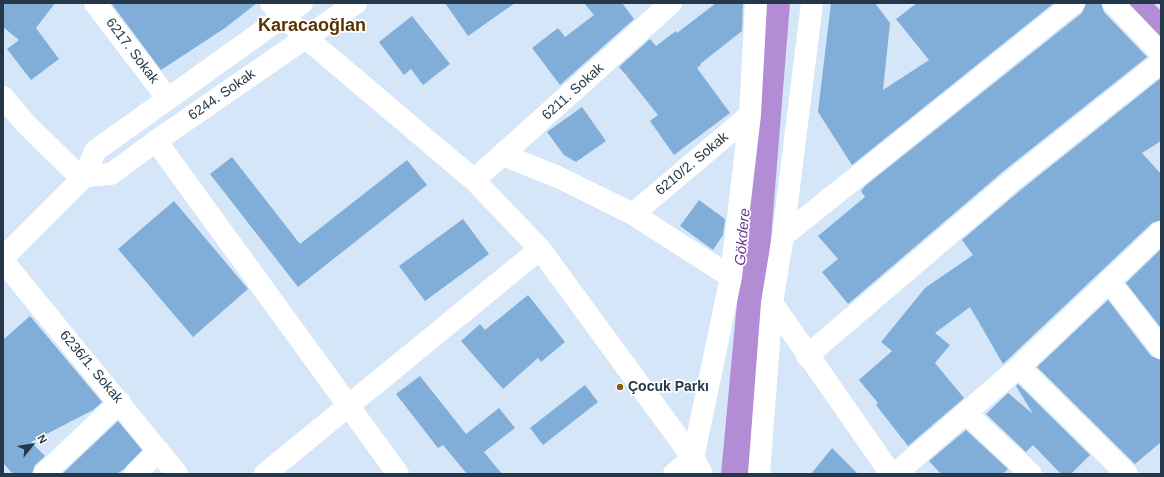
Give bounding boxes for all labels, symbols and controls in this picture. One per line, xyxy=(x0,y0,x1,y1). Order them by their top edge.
street label: 6217. Sokak xyxy=(102,15,162,87)
district label: Karacaoğlan xyxy=(258,15,366,37)
street label: 6211. Sokak xyxy=(539,60,607,124)
street label: 6244. Sokak xyxy=(185,66,259,124)
street label: 6210/2. Sokak xyxy=(652,129,732,199)
water label: Gökdere xyxy=(732,208,754,266)
street label: 6236/1. Sokak xyxy=(56,327,126,407)
place label: Çocuk Parkı xyxy=(628,379,709,395)
marker: Çocuk Parkı xyxy=(615,382,625,392)
north arrow xyxy=(12,425,52,465)
text: N xyxy=(35,433,50,445)

